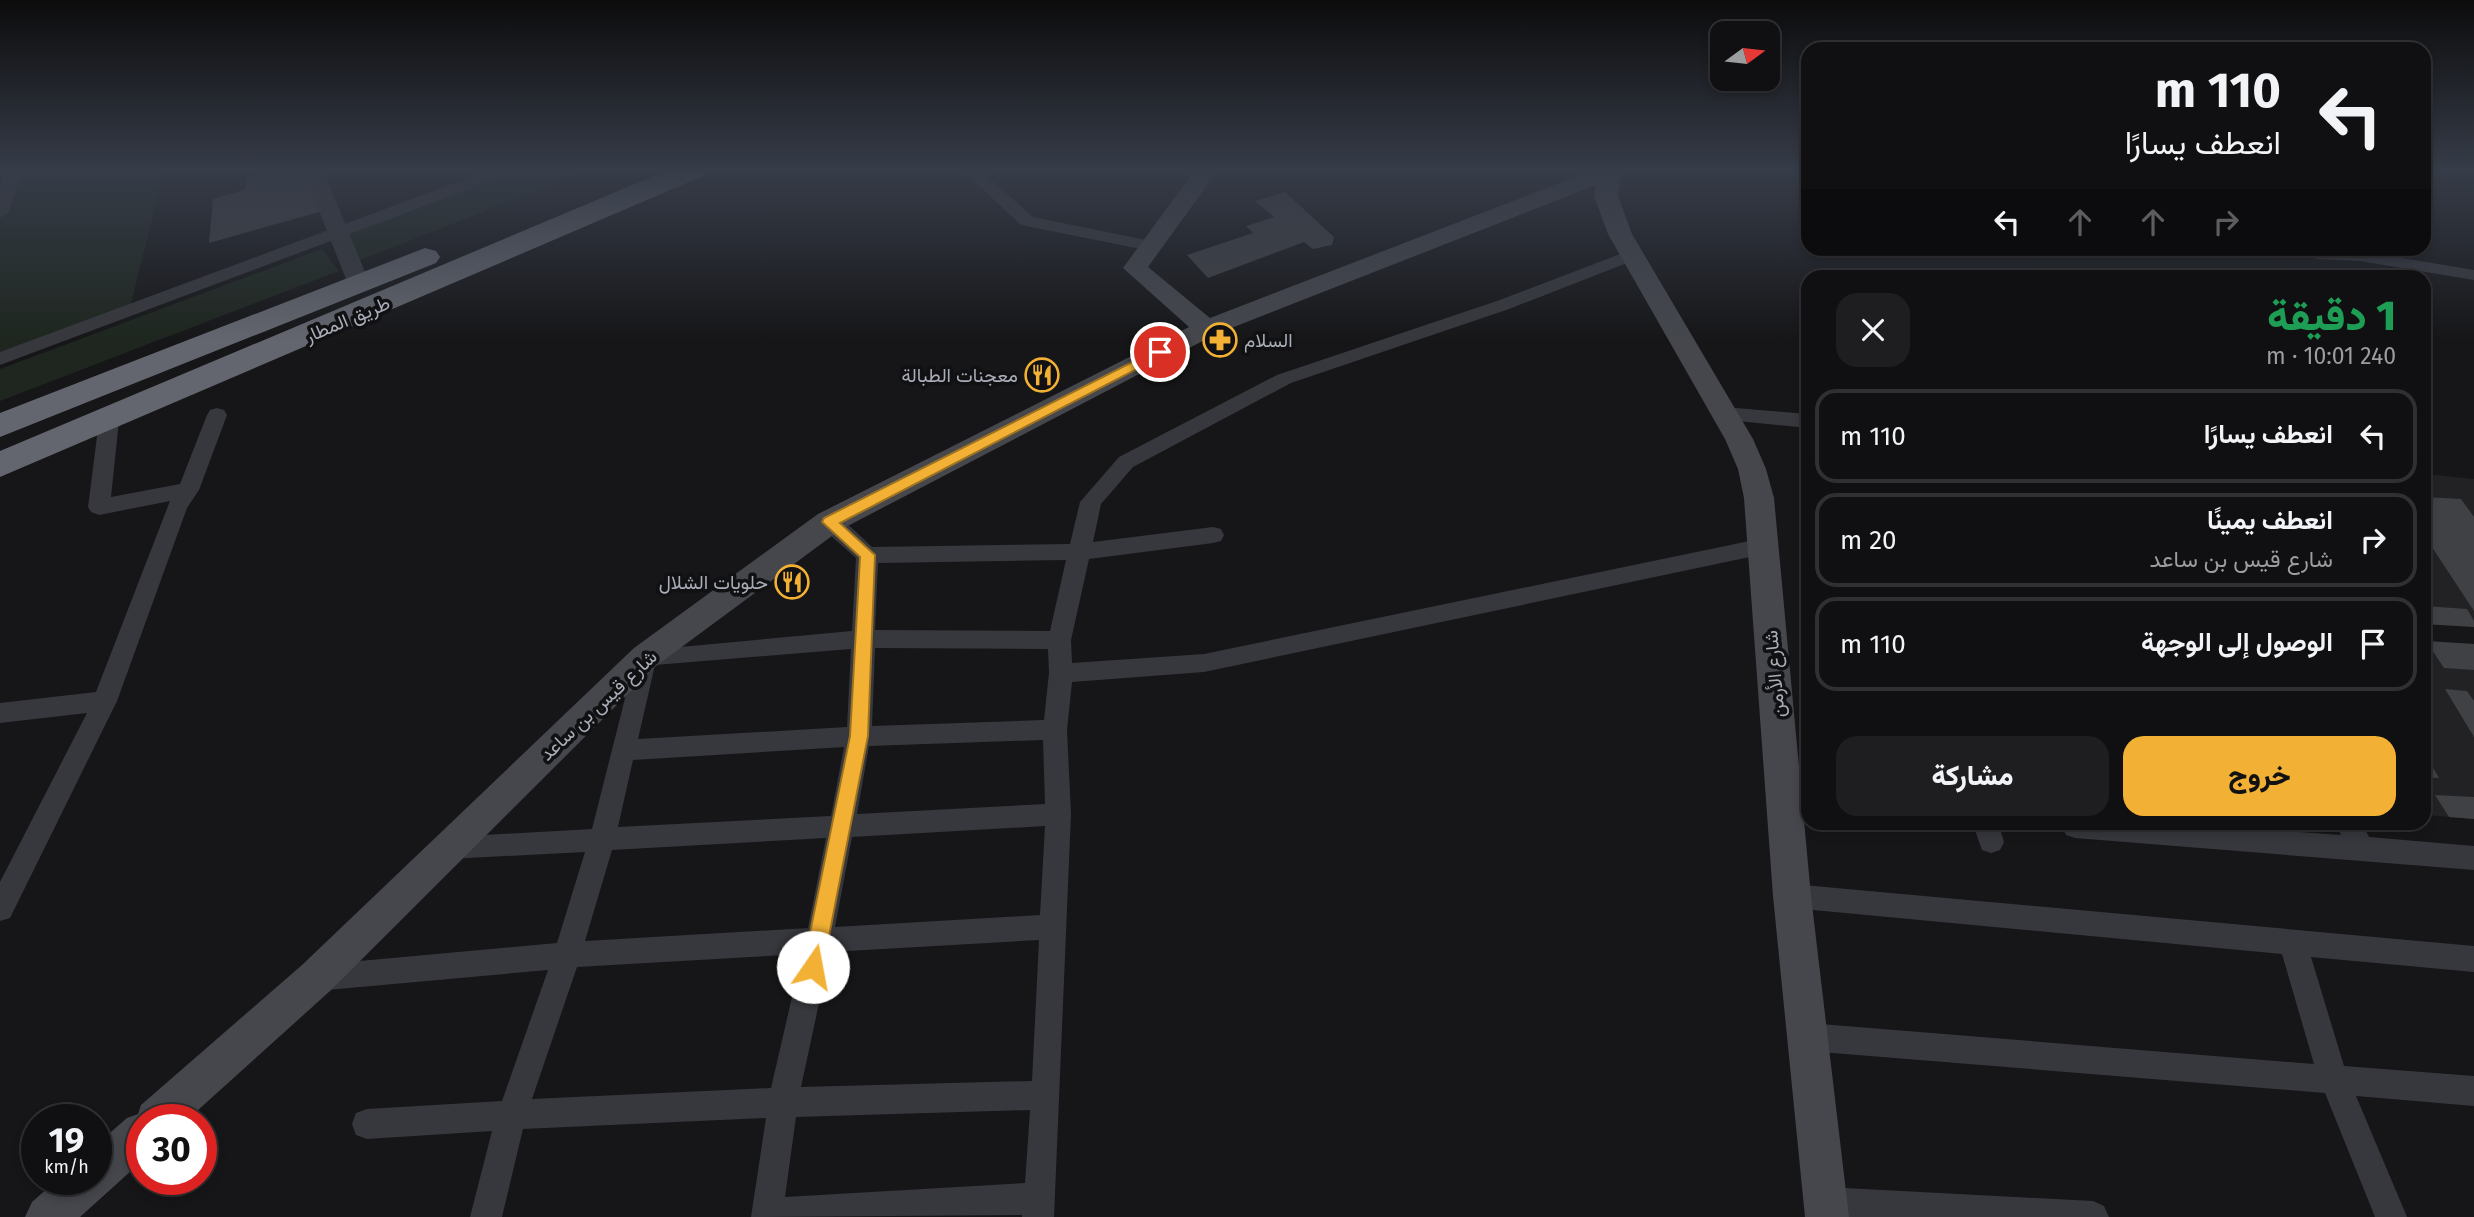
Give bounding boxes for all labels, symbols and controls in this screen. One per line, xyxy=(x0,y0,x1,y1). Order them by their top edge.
north arrow xyxy=(1710,21,1780,91)
map controls xyxy=(1710,21,1780,91)
text: 110 m xyxy=(2155,61,2281,120)
icon: left xyxy=(2305,70,2396,161)
text: انعطف يسارًا xyxy=(2125,124,2281,162)
icon: left xyxy=(1988,203,2026,241)
icon: ahead xyxy=(2061,203,2099,241)
icon: ahead xyxy=(2134,203,2172,241)
icon: right xyxy=(2207,203,2245,241)
street label: طريق المطار xyxy=(300,291,393,348)
text: 1 دقيقة xyxy=(2267,291,2396,341)
button: close xyxy=(1836,293,1910,367)
pharmacy icon: السلام xyxy=(1201,321,1239,359)
pin xyxy=(1130,322,1190,382)
place label: السلام xyxy=(1244,329,1293,353)
icon: arrive xyxy=(1141,333,1179,371)
text: 240 m · 10:01 xyxy=(2266,342,2396,370)
restaurant icon: معجنات الطبالة xyxy=(1023,356,1061,394)
place label: معجنات الطبالة xyxy=(901,364,1018,387)
icon: left xyxy=(2354,417,2392,455)
text: انعطف يسارًا xyxy=(2204,419,2333,450)
text: 110 m xyxy=(1840,421,1906,452)
text: انعطف يمينًا xyxy=(2207,505,2333,536)
icon: right xyxy=(2354,521,2392,559)
text: 20 m xyxy=(1840,525,1897,556)
text: شارع قيس بن ساعد xyxy=(2149,545,2333,573)
restaurant icon: حلويات الشلال xyxy=(773,563,811,601)
place label: حلويات الشلال xyxy=(659,571,768,594)
icon: arrive xyxy=(2354,625,2392,663)
text: الوصول إلى الوجهة xyxy=(2141,627,2333,658)
street label: شارع الأرمن xyxy=(1759,629,1791,718)
text: 110 m xyxy=(1840,629,1906,660)
street label: شارع قيس بن ساعد xyxy=(535,645,662,766)
button: مشاركة xyxy=(1836,736,2109,816)
button: خروج xyxy=(2123,736,2396,816)
position arrow xyxy=(776,930,850,1004)
speed limit sign: 30 xyxy=(126,1104,217,1195)
text: 19 xyxy=(49,1119,84,1161)
text: km/h xyxy=(44,1156,89,1178)

